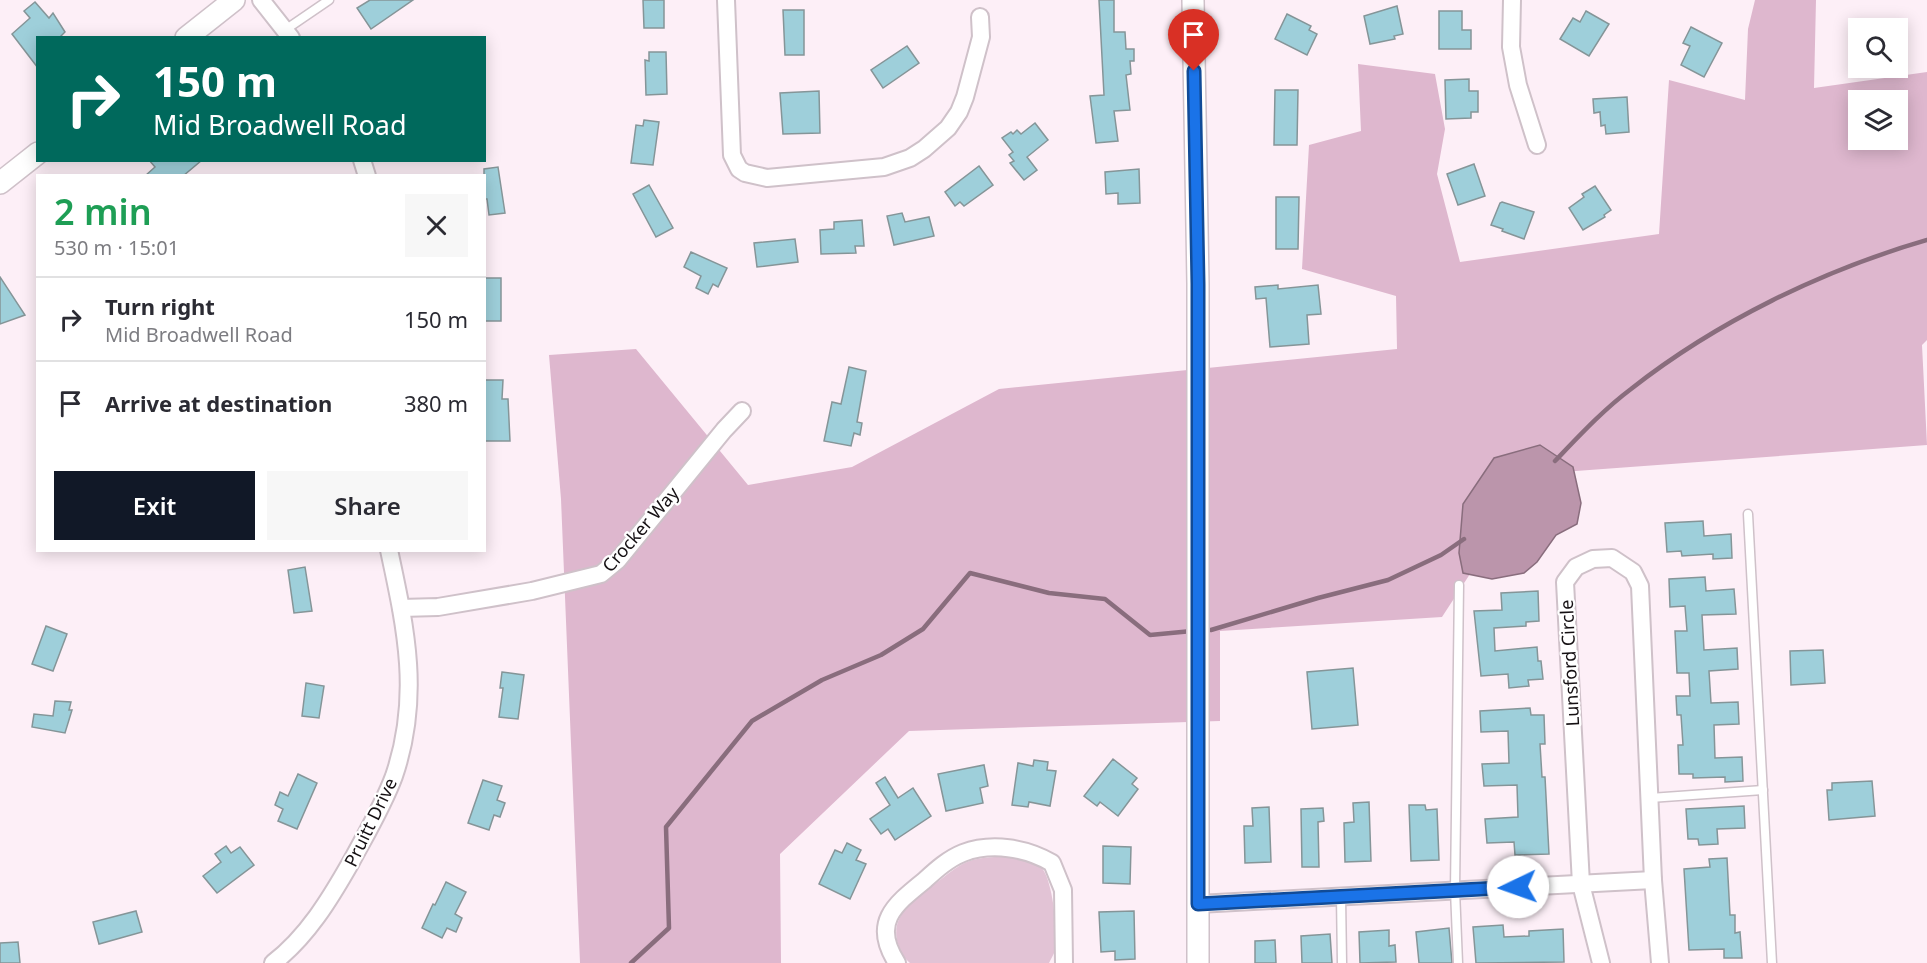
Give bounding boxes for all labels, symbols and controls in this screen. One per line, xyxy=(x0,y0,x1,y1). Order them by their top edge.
pin xyxy=(1168,9,1219,71)
icon: arrive xyxy=(1177,18,1210,51)
map controls xyxy=(1848,18,1908,150)
button: search xyxy=(1848,18,1908,78)
text: 150 m xyxy=(153,52,277,109)
icon: right xyxy=(54,60,132,138)
button: layers xyxy=(1848,90,1908,150)
text: Mid Broadwell Road xyxy=(153,106,407,143)
text: 2 min xyxy=(54,187,152,236)
button: close xyxy=(405,194,468,257)
text: 530 m · 15:01 xyxy=(54,234,179,261)
text: Turn right xyxy=(105,291,215,321)
icon: right xyxy=(54,303,87,336)
text: 150 m xyxy=(404,304,468,334)
text: Mid Broadwell Road xyxy=(105,321,293,348)
icon: arrive xyxy=(54,387,87,420)
text: Arrive at destination xyxy=(105,388,332,418)
text: 380 m xyxy=(404,388,468,418)
button: Exit xyxy=(54,471,255,540)
button: Share xyxy=(267,471,468,540)
street label: Crocker Way xyxy=(596,481,684,577)
street label: Lunsford Circle xyxy=(1554,599,1584,727)
street label: Pruitt Drive xyxy=(338,773,402,871)
position arrow xyxy=(1486,855,1550,919)

